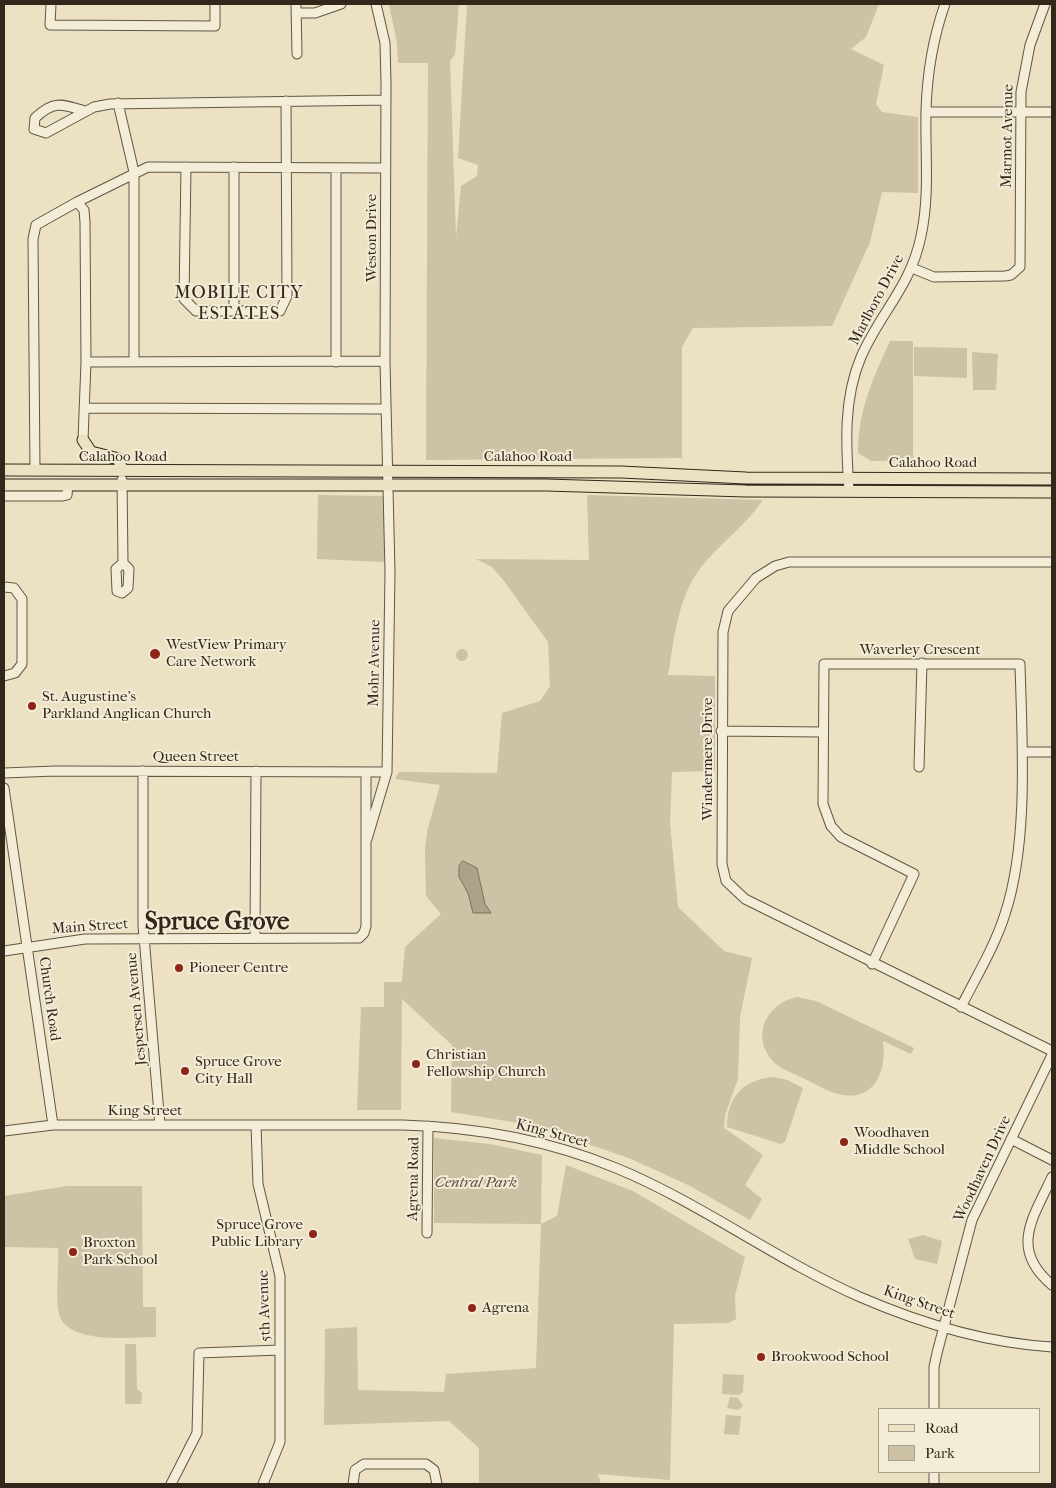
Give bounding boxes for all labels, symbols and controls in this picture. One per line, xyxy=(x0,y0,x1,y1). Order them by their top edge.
street label: Marmot Avenue xyxy=(998,84,1018,188)
street label: Weston Drive xyxy=(363,194,381,282)
street label: Marlboro Drive xyxy=(846,252,908,348)
district label: MOBILE CITY ESTATES xyxy=(173,283,305,326)
street label: Calahoo Road xyxy=(79,448,167,466)
street label: Calahoo Road xyxy=(484,448,572,466)
street label: Calahoo Road xyxy=(889,454,977,472)
street label: Mohr Avenue xyxy=(365,619,385,707)
place label: WestView Primary Care Network xyxy=(166,636,287,671)
street label: Waverley Crescent xyxy=(860,641,980,659)
marker: WestView Primary Care Network xyxy=(148,647,162,661)
place label: St. Augustine’s Parkland Anglican Church xyxy=(42,688,211,723)
street label: Windermere Drive xyxy=(699,697,717,821)
marker: St. Augustine’s Parkland Anglican Church xyxy=(26,700,38,712)
street label: Queen Street xyxy=(153,748,239,766)
district label: Spruce Grove xyxy=(145,908,289,938)
street label: Main Street xyxy=(51,915,129,939)
street label: Jespersen Avenue xyxy=(123,952,151,1066)
street label: Church Road xyxy=(34,956,64,1042)
place label: Pioneer Centre xyxy=(189,959,288,977)
marker: Pioneer Centre xyxy=(173,962,185,974)
place label: Christian Fellowship Church xyxy=(426,1046,546,1081)
place label: Spruce Grove City Hall xyxy=(195,1053,282,1088)
marker: Christian Fellowship Church xyxy=(410,1058,422,1070)
marker: Spruce Grove City Hall xyxy=(179,1065,191,1077)
street label: King Street xyxy=(108,1102,182,1120)
street label: Woodhaven Drive xyxy=(950,1113,1016,1225)
street label: King Street xyxy=(514,1116,590,1152)
place label: Woodhaven Middle School xyxy=(854,1124,945,1159)
marker: Woodhaven Middle School xyxy=(838,1136,850,1148)
street label: Agrena Road xyxy=(404,1137,424,1221)
park label: Central Park xyxy=(435,1174,517,1192)
place label: Spruce Grove Public Library xyxy=(211,1216,303,1251)
marker: Spruce Grove Public Library xyxy=(307,1228,319,1240)
place label: Broxton Park School xyxy=(83,1234,158,1269)
marker: Broxton Park School xyxy=(67,1246,79,1258)
street label: 5th Avenue xyxy=(255,1270,275,1342)
street label: King Street xyxy=(881,1282,957,1324)
place label: Agrena xyxy=(482,1299,529,1317)
marker: Agrena xyxy=(466,1302,478,1314)
place label: Brookwood School xyxy=(771,1348,889,1366)
marker: Brookwood School xyxy=(755,1351,767,1363)
legend xyxy=(878,1408,1041,1473)
text: Road xyxy=(925,1419,958,1437)
text: Park xyxy=(925,1444,955,1462)

